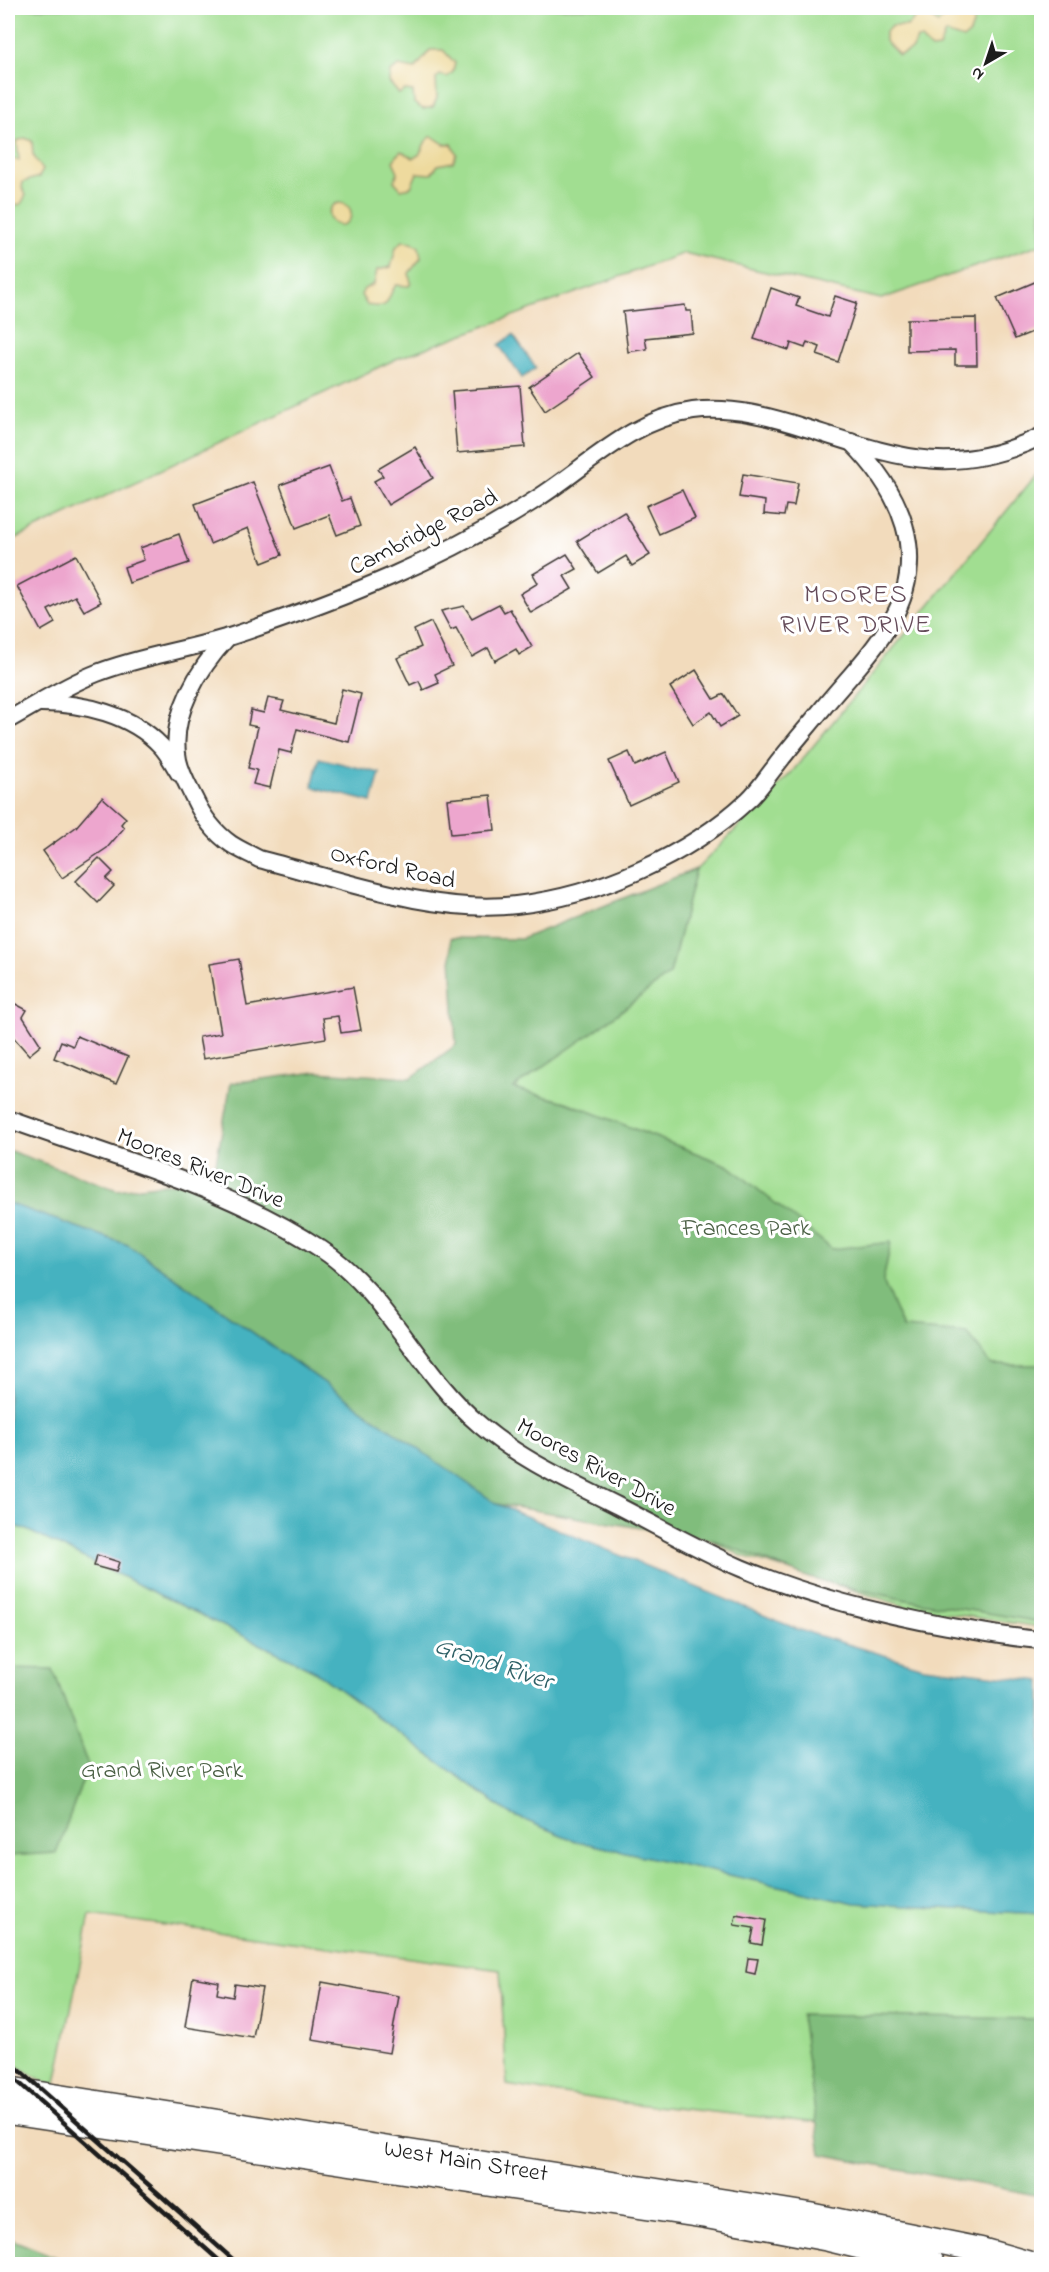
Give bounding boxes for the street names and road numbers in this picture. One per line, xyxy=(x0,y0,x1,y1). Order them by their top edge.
street label: Cambridge Road xyxy=(344,481,505,586)
street label: Oxford Road xyxy=(326,837,459,900)
street label: Moores River Drive xyxy=(111,1120,289,1219)
street label: Moores River Drive xyxy=(510,1410,682,1527)
street label: West Main Street xyxy=(381,2132,550,2193)

